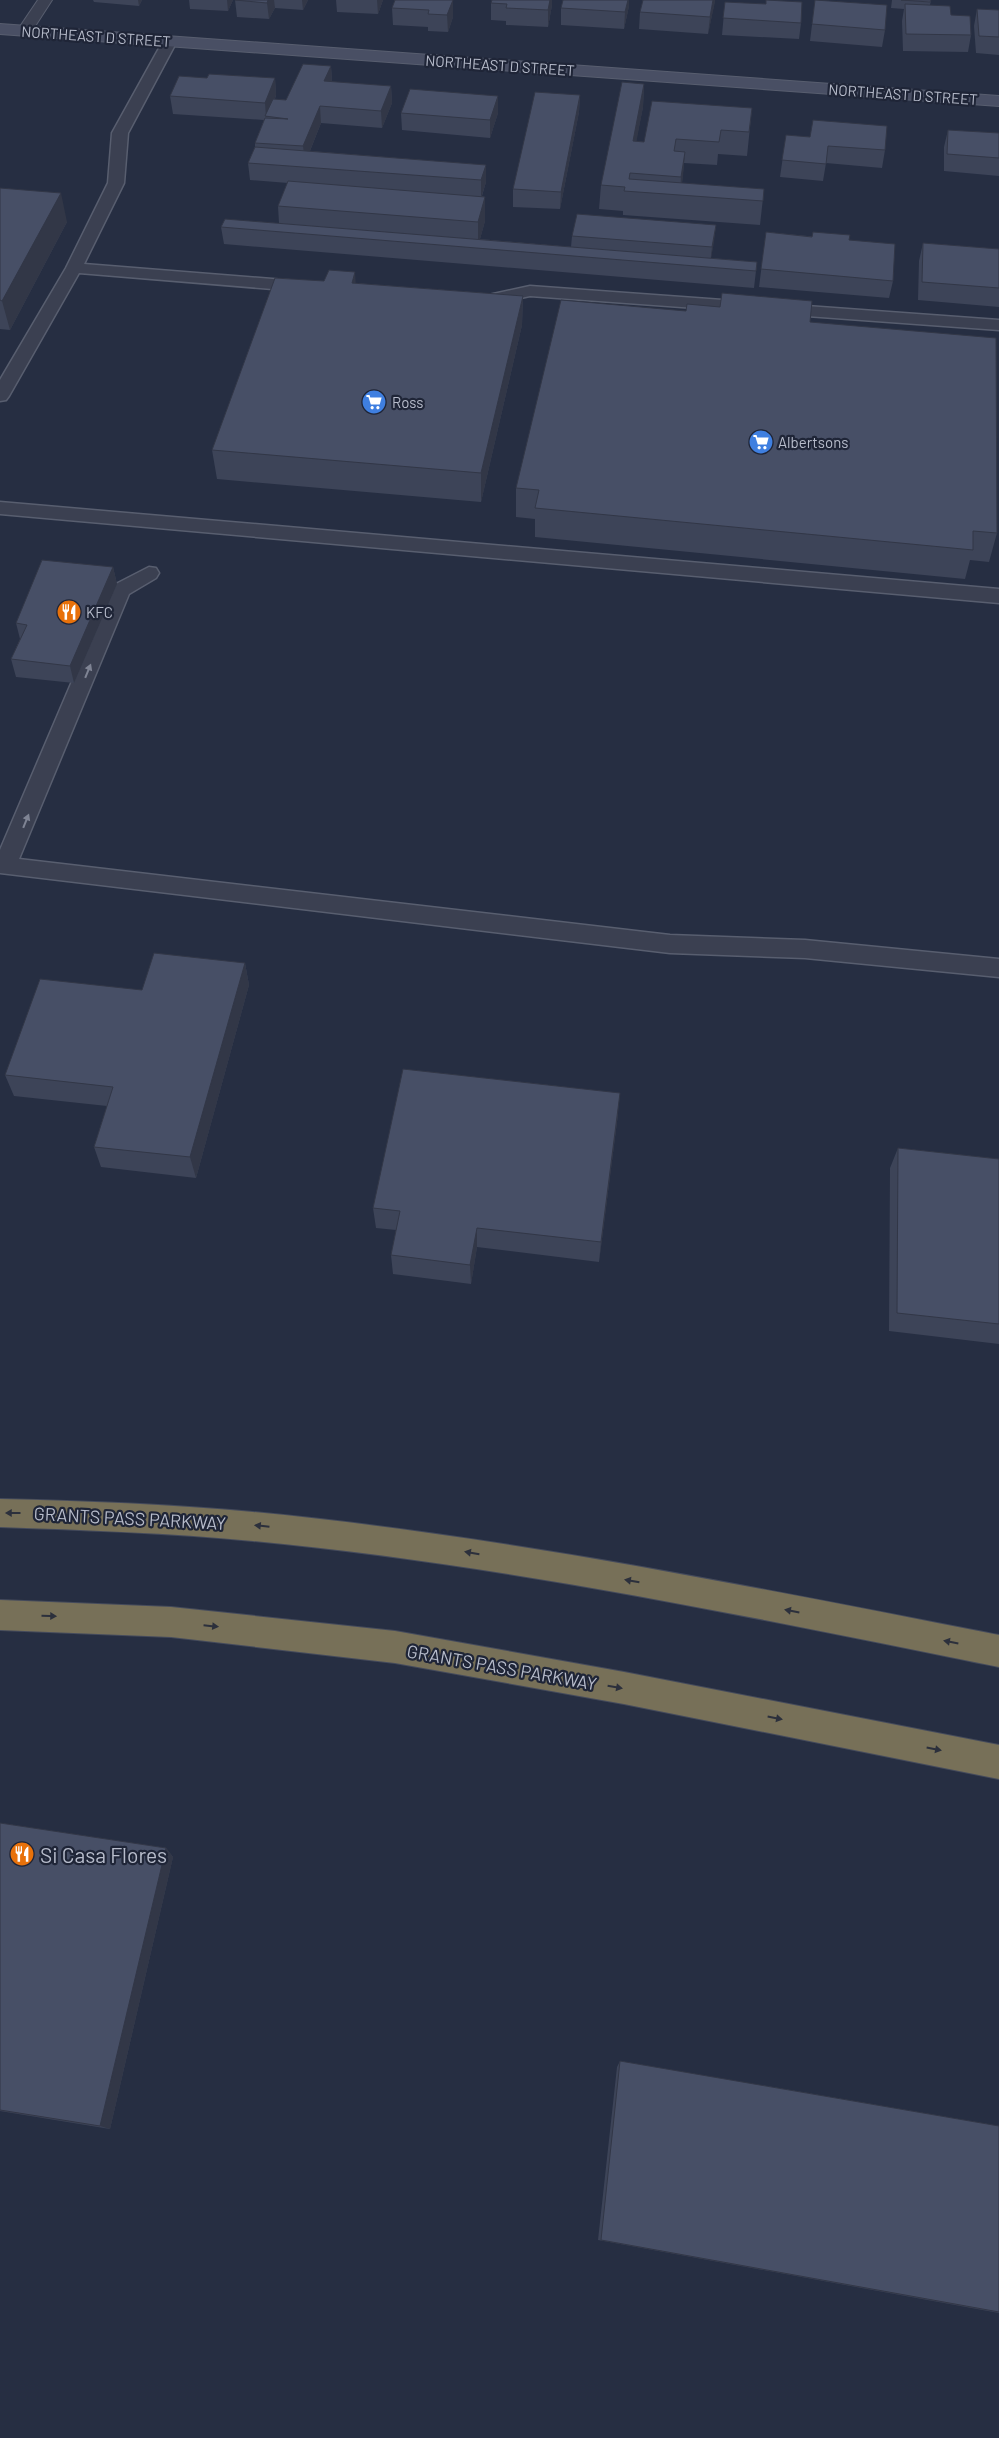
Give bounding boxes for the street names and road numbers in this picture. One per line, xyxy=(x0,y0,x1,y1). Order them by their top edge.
street label: NORTHEAST D STREET xyxy=(21,22,171,50)
street label: NORTHEAST D STREET xyxy=(425,51,575,79)
street label: NORTHEAST D STREET xyxy=(828,80,978,108)
street label: GRANTS PASS PARKWAY xyxy=(33,1502,227,1534)
street label: GRANTS PASS PARKWAY xyxy=(405,1639,599,1695)

